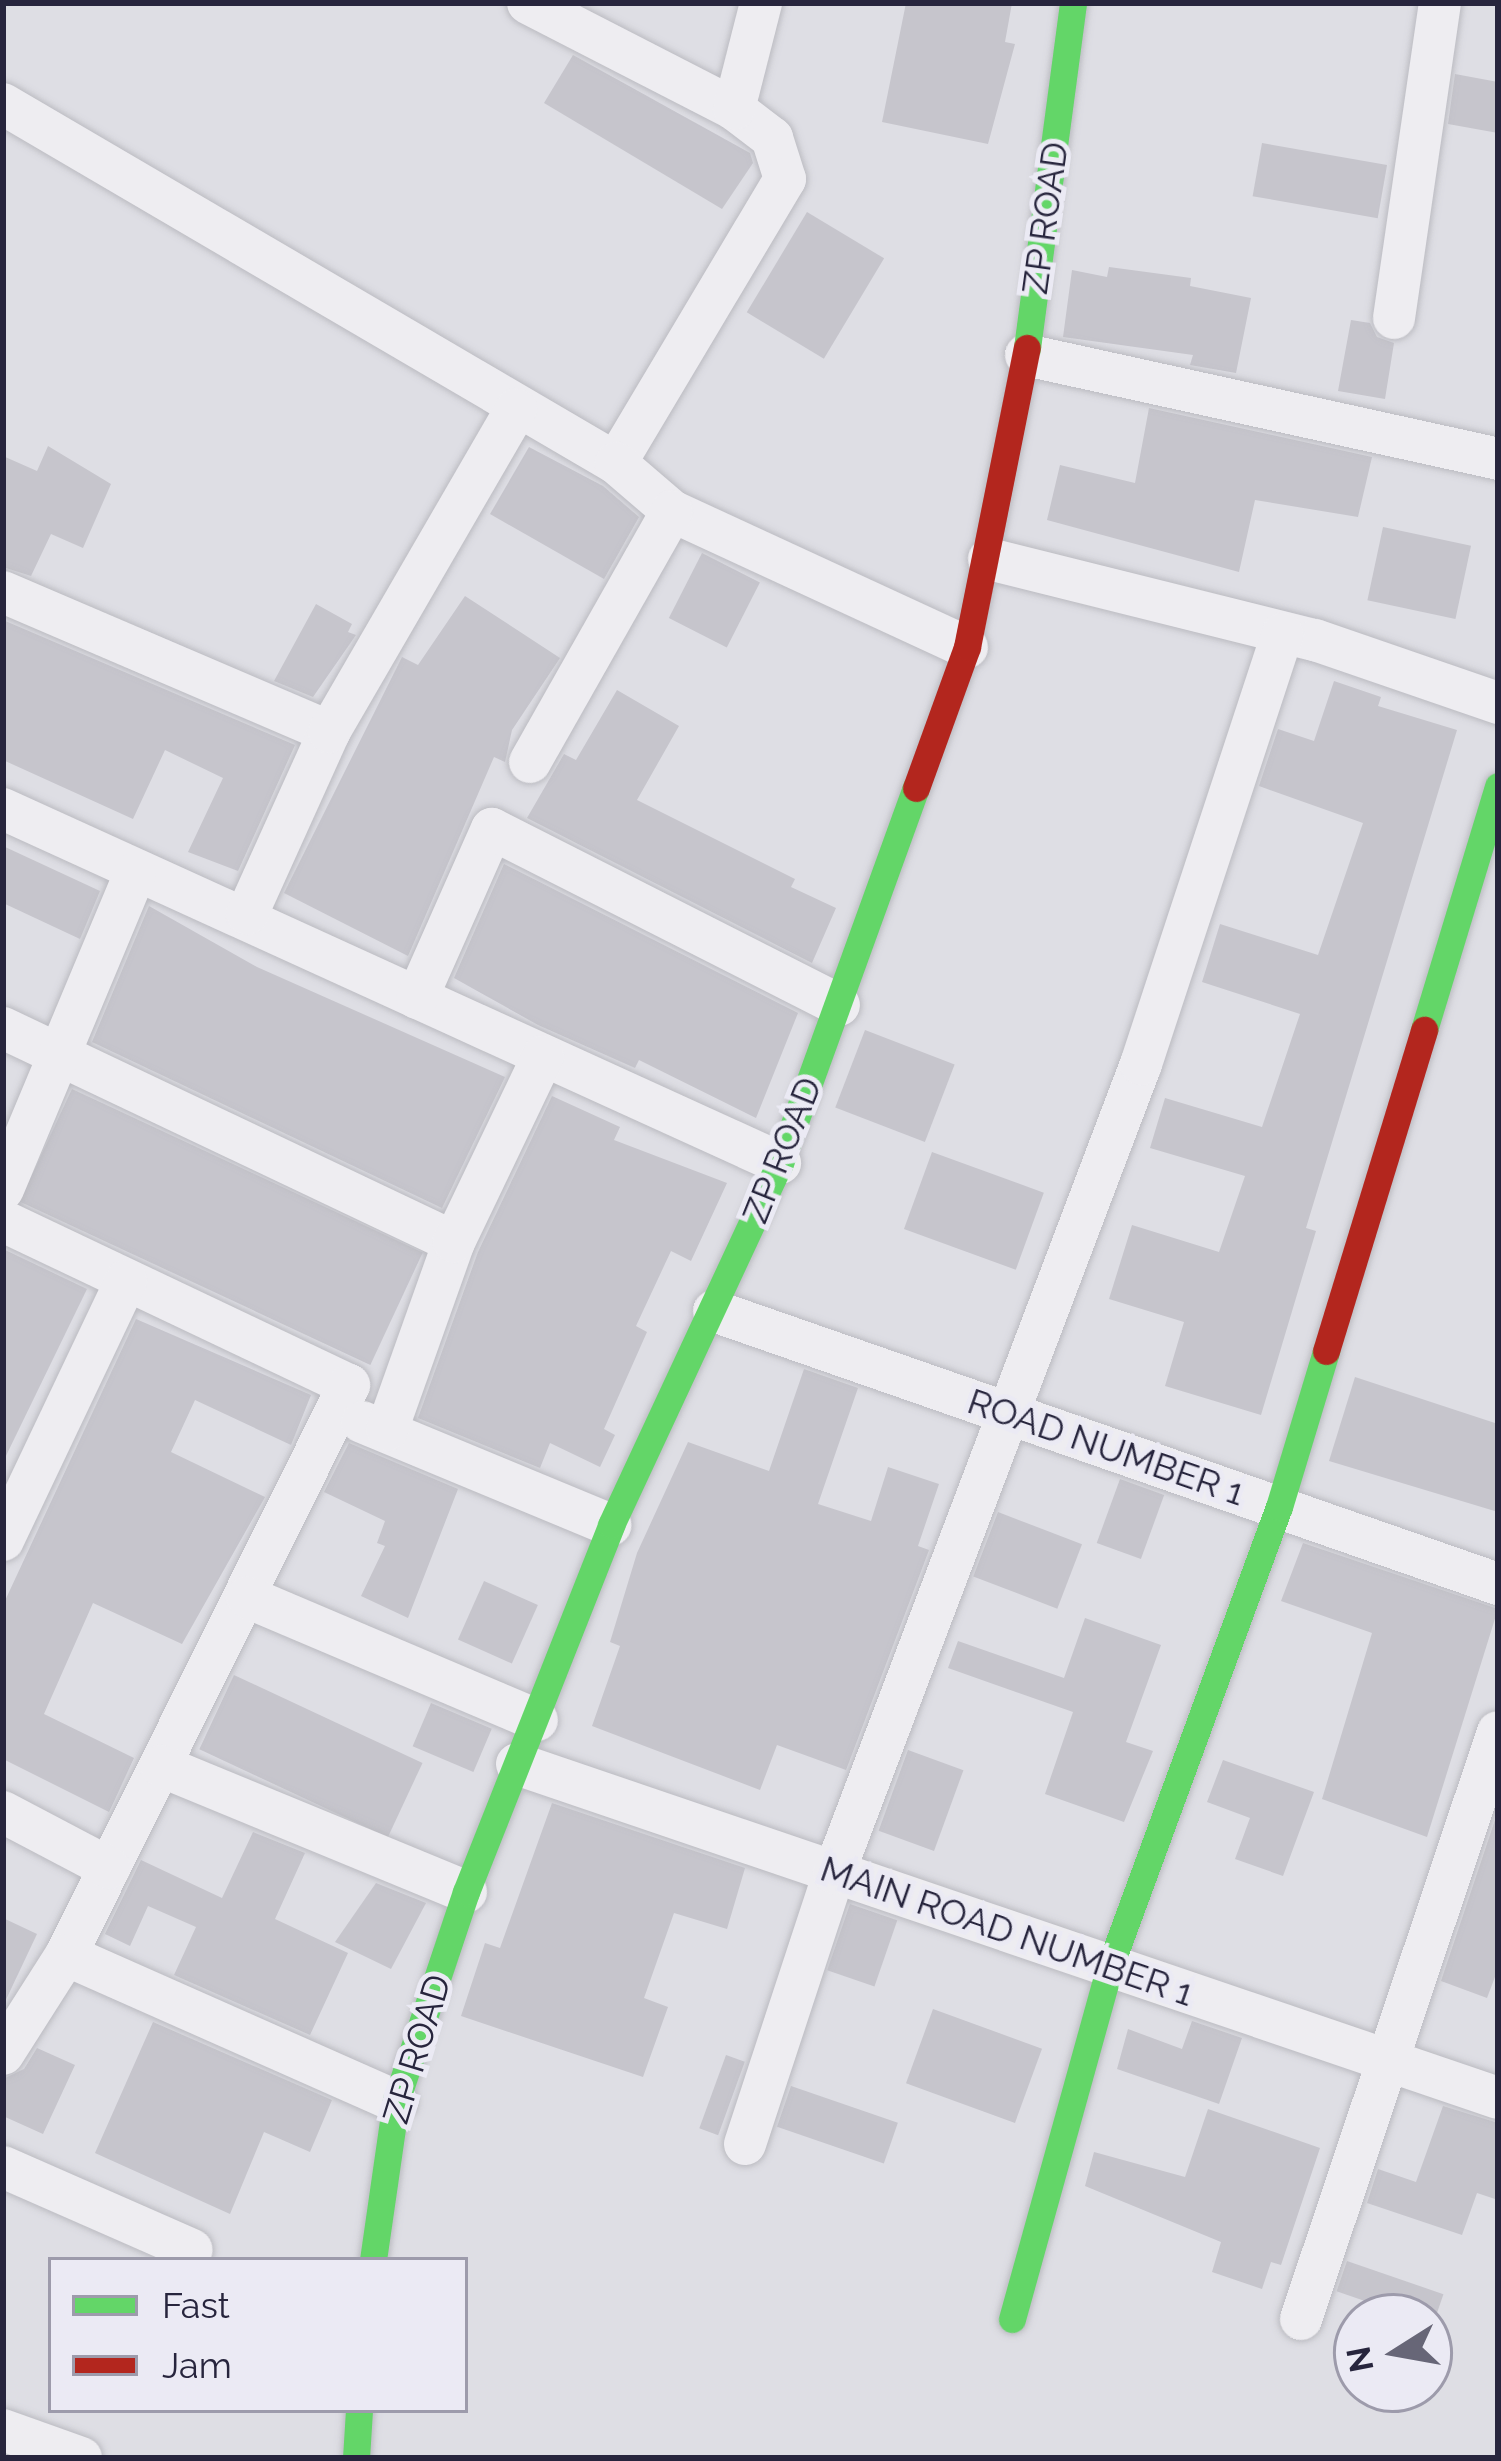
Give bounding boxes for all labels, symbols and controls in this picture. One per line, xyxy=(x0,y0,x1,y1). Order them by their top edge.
street label: ZP ROAD xyxy=(1013,139,1077,297)
street label: ZP ROAD xyxy=(733,1071,831,1229)
street label: ROAD NUMBER 1 xyxy=(962,1379,1250,1515)
street label: MAIN ROAD NUMBER 1 xyxy=(815,1847,1199,2015)
street label: ZP ROAD xyxy=(374,1969,460,2129)
legend xyxy=(48,2257,468,2413)
text: Fast xyxy=(162,2284,230,2326)
north arrow xyxy=(1333,2293,1453,2413)
text: N xyxy=(1339,2343,1382,2375)
text: Jam xyxy=(162,2344,232,2386)

